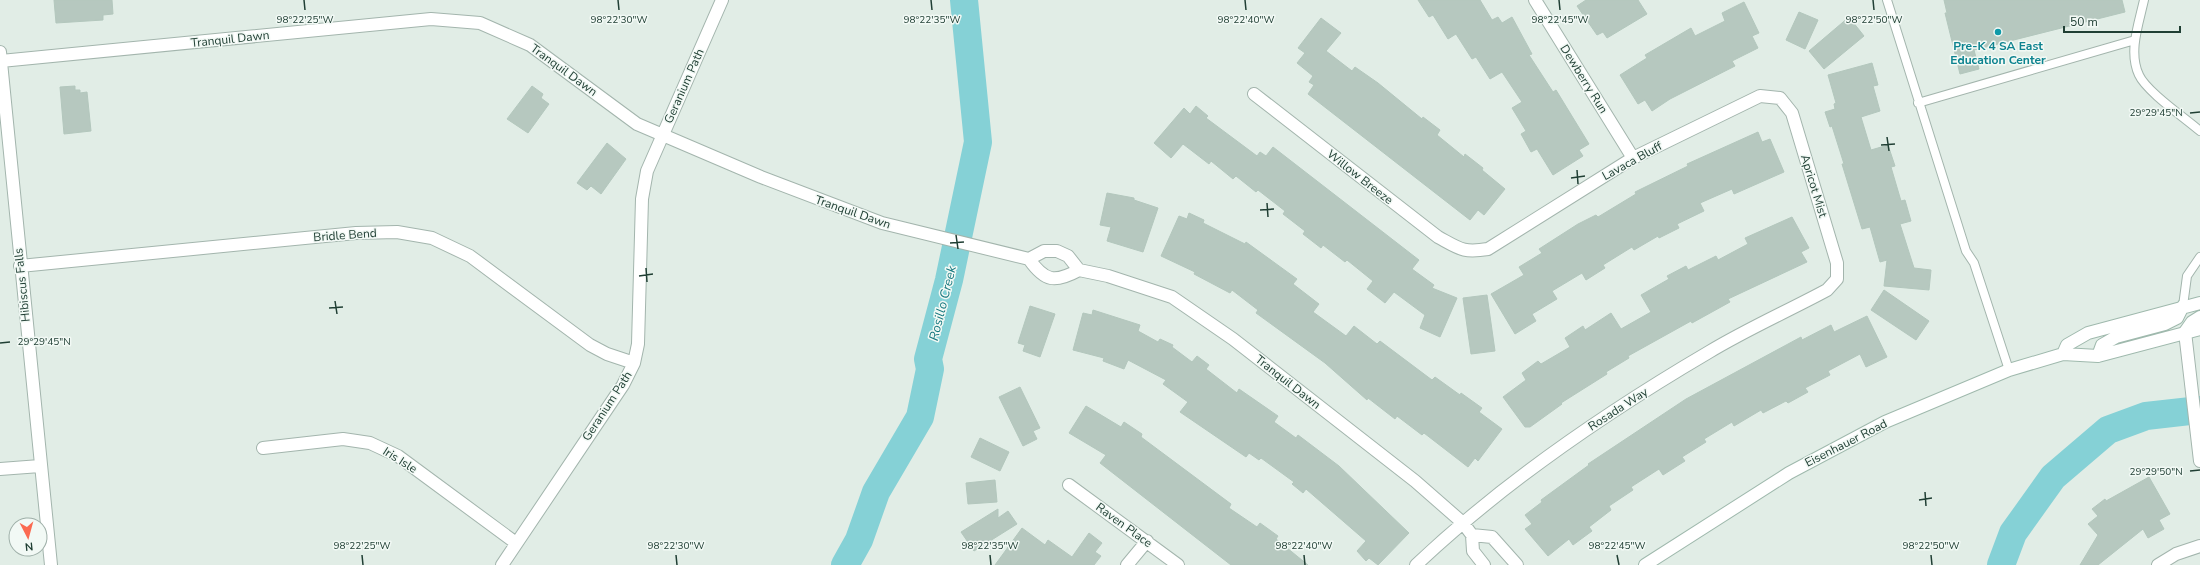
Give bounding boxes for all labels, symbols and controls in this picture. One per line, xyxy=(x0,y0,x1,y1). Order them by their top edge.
scale bar xyxy=(2064,8,2180,34)
text: 98°22'25"W xyxy=(277,13,333,27)
text: 98°22'30"W xyxy=(591,13,647,27)
text: 98°22'35"W xyxy=(904,13,960,27)
text: 98°22'40"W xyxy=(1218,13,1274,27)
text: 98°22'45"W xyxy=(1532,13,1588,27)
text: 98°22'50"W xyxy=(1846,13,1902,27)
text: 50 m xyxy=(2070,14,2098,30)
street label: Tranquil Dawn xyxy=(190,27,270,51)
marker: Pre-K 4 SA East Education Center xyxy=(1993,27,2003,37)
place label: Pre-K 4 SA East Education Center xyxy=(1950,38,2046,68)
street label: Tranquil Dawn xyxy=(527,40,601,100)
street label: Dewberry Run xyxy=(1556,41,1612,117)
street label: Geranium Path xyxy=(660,46,708,126)
text: 29°29'45"N xyxy=(2129,106,2183,120)
street label: Lavaca Bluff xyxy=(1599,137,1666,184)
street label: Willow Breeze xyxy=(1324,146,1396,208)
street label: Apricot Mist xyxy=(1797,153,1831,220)
street label: Tranquil Dawn xyxy=(813,192,893,232)
street label: Bridle Bend xyxy=(313,225,377,245)
street label: Hibiscus Falls xyxy=(10,247,34,323)
water label: Rosillo Creek xyxy=(925,263,961,343)
text: 29°29'45"N xyxy=(17,335,71,349)
street label: Tranquil Dawn xyxy=(1252,351,1324,413)
street label: Geranium Path xyxy=(578,368,636,444)
street label: Rosada Way xyxy=(1585,383,1652,434)
street label: Eisenhauer Road xyxy=(1802,415,1890,471)
street label: Iris Isle xyxy=(380,443,420,477)
text: 29°29'50"N xyxy=(2129,465,2183,479)
street label: Raven Place xyxy=(1093,499,1155,551)
north arrow xyxy=(8,517,48,557)
text: N xyxy=(24,539,34,554)
text: 98°22'25"W xyxy=(334,539,390,553)
text: 98°22'30"W xyxy=(648,539,704,553)
text: 98°22'35"W xyxy=(962,539,1018,553)
text: 98°22'40"W xyxy=(1276,539,1332,553)
text: 98°22'45"W xyxy=(1589,539,1645,553)
text: 98°22'50"W xyxy=(1903,539,1959,553)

